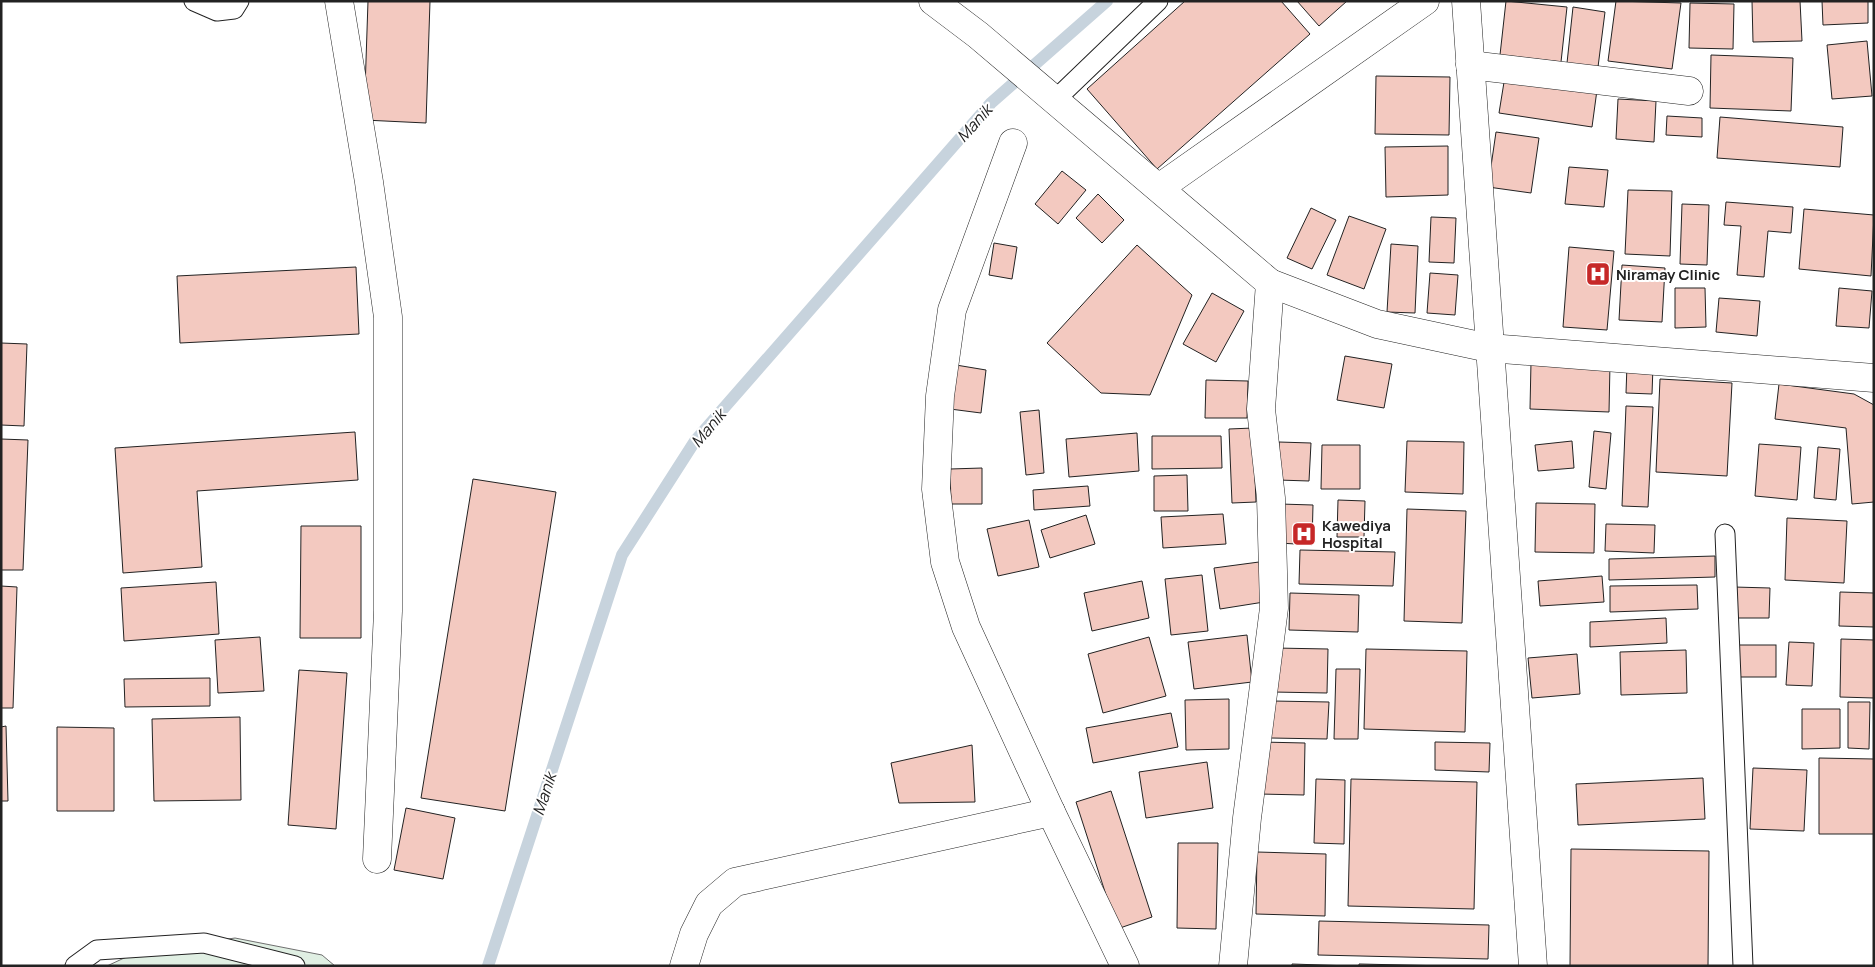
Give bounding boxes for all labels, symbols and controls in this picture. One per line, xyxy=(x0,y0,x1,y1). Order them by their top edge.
water label: Manik xyxy=(951,98,998,147)
hospital icon: Niramay Clinic xyxy=(1585,261,1611,287)
place label: Niramay Clinic xyxy=(1616,264,1721,285)
water label: Manik xyxy=(686,403,732,452)
place label: Kawediya Hospital xyxy=(1322,515,1391,553)
hospital icon: Kawediya Hospital xyxy=(1291,521,1317,547)
water label: Manik xyxy=(527,768,562,818)

